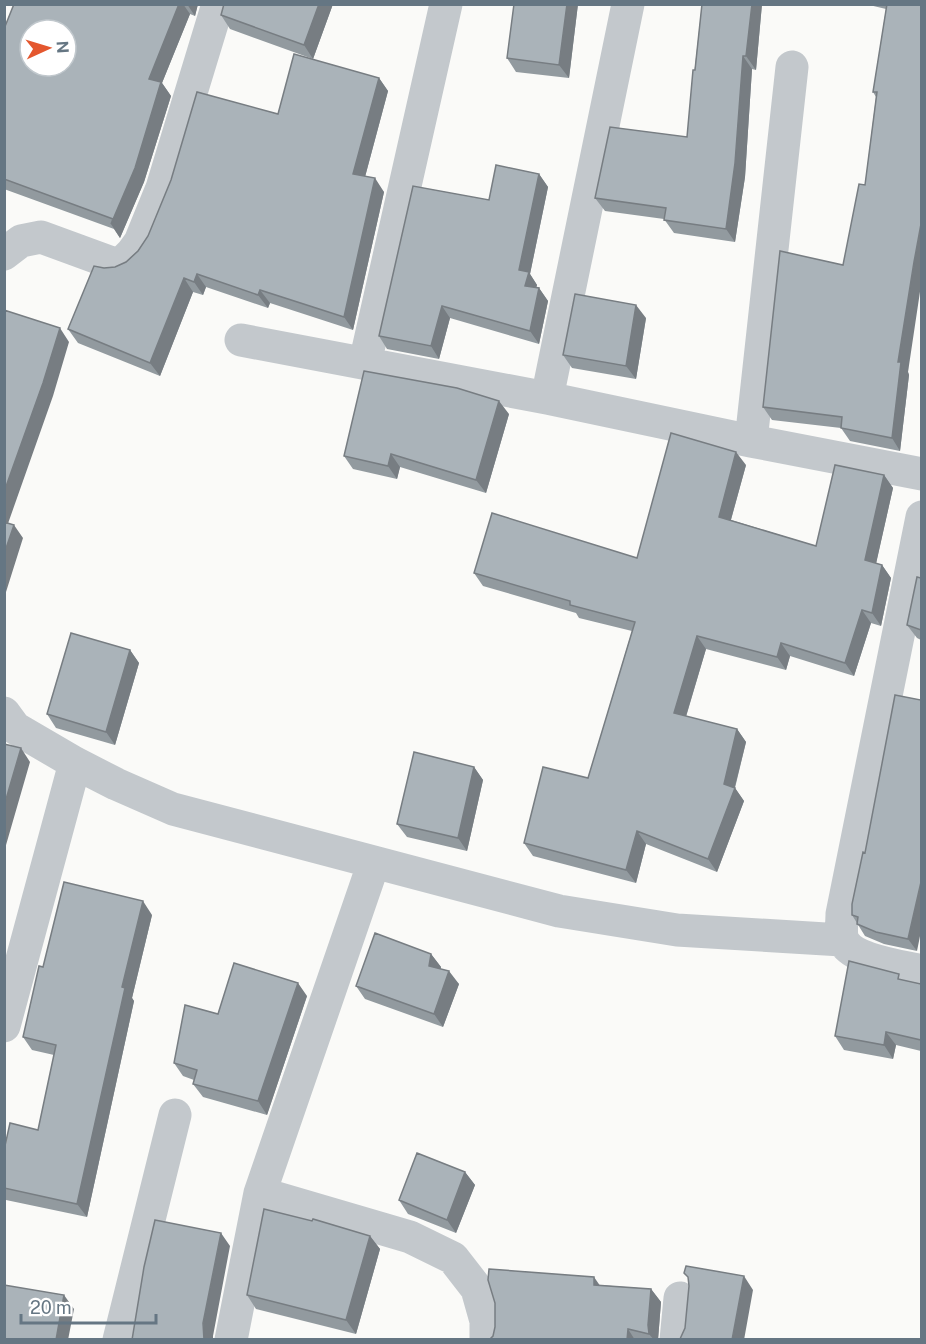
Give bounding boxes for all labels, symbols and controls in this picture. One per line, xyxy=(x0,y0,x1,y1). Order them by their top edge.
north arrow xyxy=(18,18,78,78)
text: N xyxy=(53,40,72,54)
scale bar xyxy=(21,1287,156,1325)
text: 20 m xyxy=(30,1297,72,1318)

